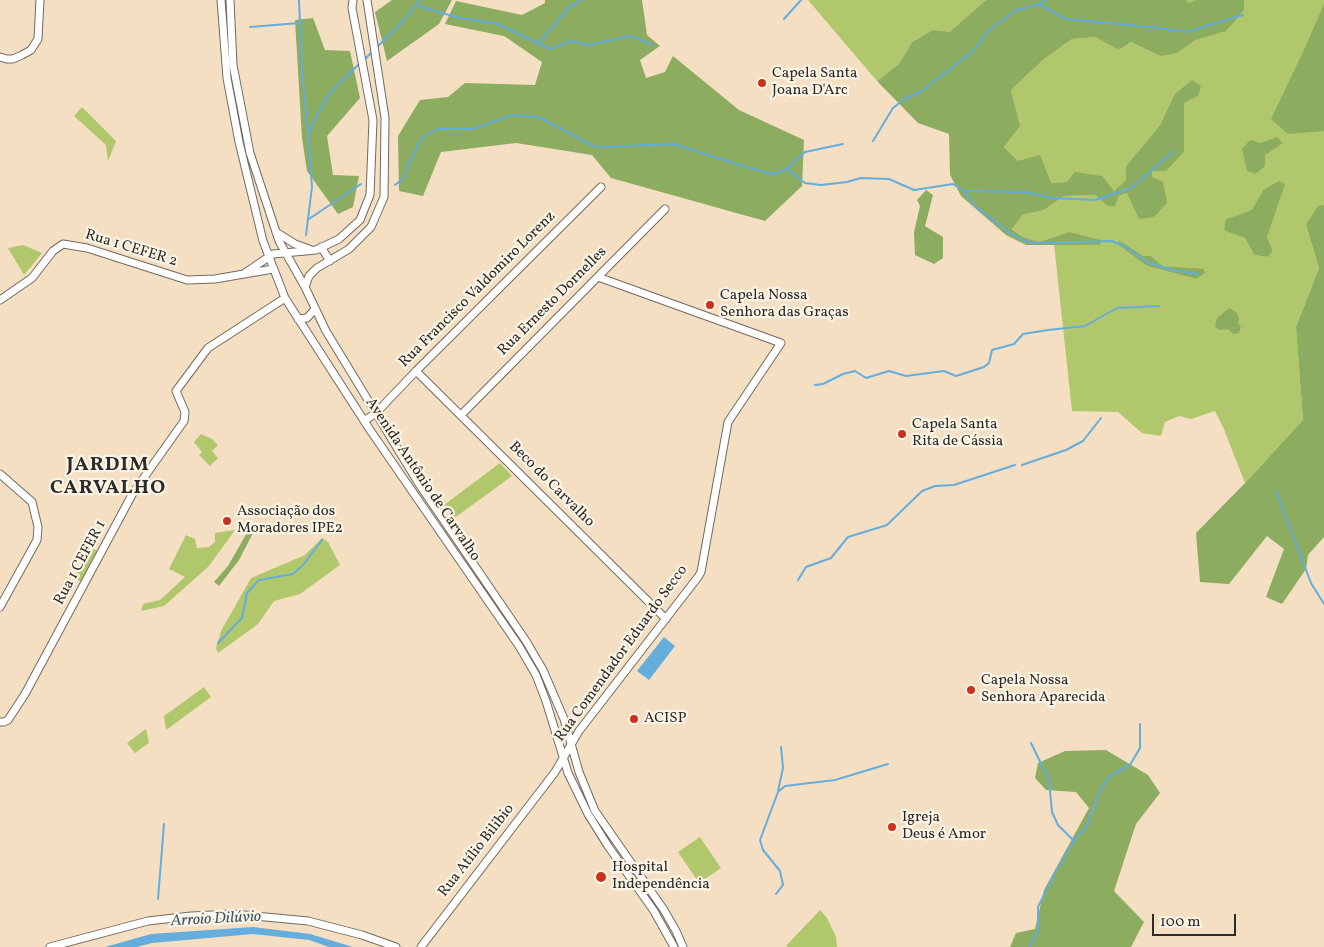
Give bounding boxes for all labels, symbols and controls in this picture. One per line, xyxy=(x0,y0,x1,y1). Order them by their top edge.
place label: Capela Santa Joana D'Arc xyxy=(772,65,857,100)
marker: Capela Santa Joana D'Arc xyxy=(756,77,768,89)
street label: Rua Francisco Valdomiro Lorenz xyxy=(396,208,560,372)
street label: Rua 1 CEFER 2 xyxy=(83,226,179,272)
street label: Rua Ernesto Dornelles xyxy=(495,244,611,360)
place label: Capela Nossa Senhora das Graças xyxy=(720,287,849,322)
marker: Capela Nossa Senhora das Graças xyxy=(704,299,716,311)
street label: Avenida Antônio de Carvalho xyxy=(361,395,483,565)
place label: Capela Santa Rita de Cássia xyxy=(912,416,1003,451)
marker: Capela Santa Rita de Cássia xyxy=(896,428,908,440)
street label: Beco do Carvalho xyxy=(504,438,598,532)
district label: JARDIM CARVALHO xyxy=(49,454,167,501)
place label: Associação dos Moradores IPE2 xyxy=(237,503,343,538)
marker: Associação dos Moradores IPE2 xyxy=(221,515,233,527)
street label: Rua 1 CEFER 1 xyxy=(51,518,111,608)
street label: Rua Comendador Eduardo Secco xyxy=(552,562,692,746)
place label: Capela Nossa Senhora Aparecida xyxy=(981,672,1106,707)
marker: Capela Nossa Senhora Aparecida xyxy=(965,684,977,696)
place label: ACISP xyxy=(644,710,686,728)
marker: ACISP xyxy=(628,713,640,725)
street label: Rua Atílio Bilibio xyxy=(435,801,519,901)
place label: Igreja Deus é Amor xyxy=(902,809,986,844)
marker: Igreja Deus é Amor xyxy=(886,821,898,833)
place label: Hospital Independência xyxy=(612,859,710,894)
marker: Hospital Independência xyxy=(594,870,608,884)
scale bar xyxy=(1154,904,1238,936)
water label: Arroio Dilúvio xyxy=(170,908,262,932)
text: 100 m xyxy=(1160,912,1200,933)

